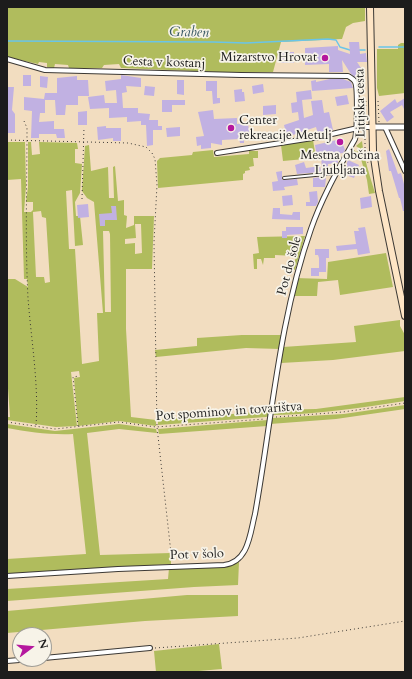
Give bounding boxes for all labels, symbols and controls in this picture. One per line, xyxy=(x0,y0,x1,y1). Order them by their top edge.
water label: Graben xyxy=(169,24,209,42)
place label: Mizarstvo Hrovat xyxy=(220,50,317,66)
marker: Mizarstvo Hrovat xyxy=(320,53,330,63)
street label: Cesta v kostanj xyxy=(122,54,206,72)
street label: Litijska cesta xyxy=(353,68,369,138)
place label: Center rekreacije Metulj xyxy=(239,113,332,144)
marker: Center rekreacije Metulj xyxy=(226,123,236,133)
marker: Mestna občina Ljubljana xyxy=(335,137,345,147)
place label: Mestna občina Ljubljana xyxy=(300,148,380,179)
street label: Pot do šole xyxy=(275,235,305,297)
street label: Pot spominov in tovarištva xyxy=(155,399,303,425)
street label: Pot v šolo xyxy=(170,546,224,564)
north arrow xyxy=(12,627,52,667)
text: N xyxy=(35,637,52,650)

